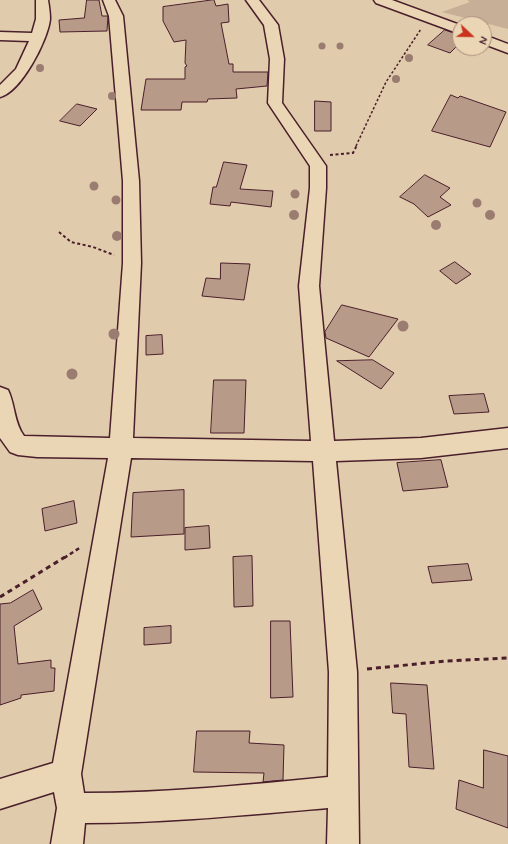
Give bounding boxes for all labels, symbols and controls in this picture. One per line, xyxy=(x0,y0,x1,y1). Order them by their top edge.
north arrow xyxy=(452,16,492,56)
text: N xyxy=(474,34,490,46)

